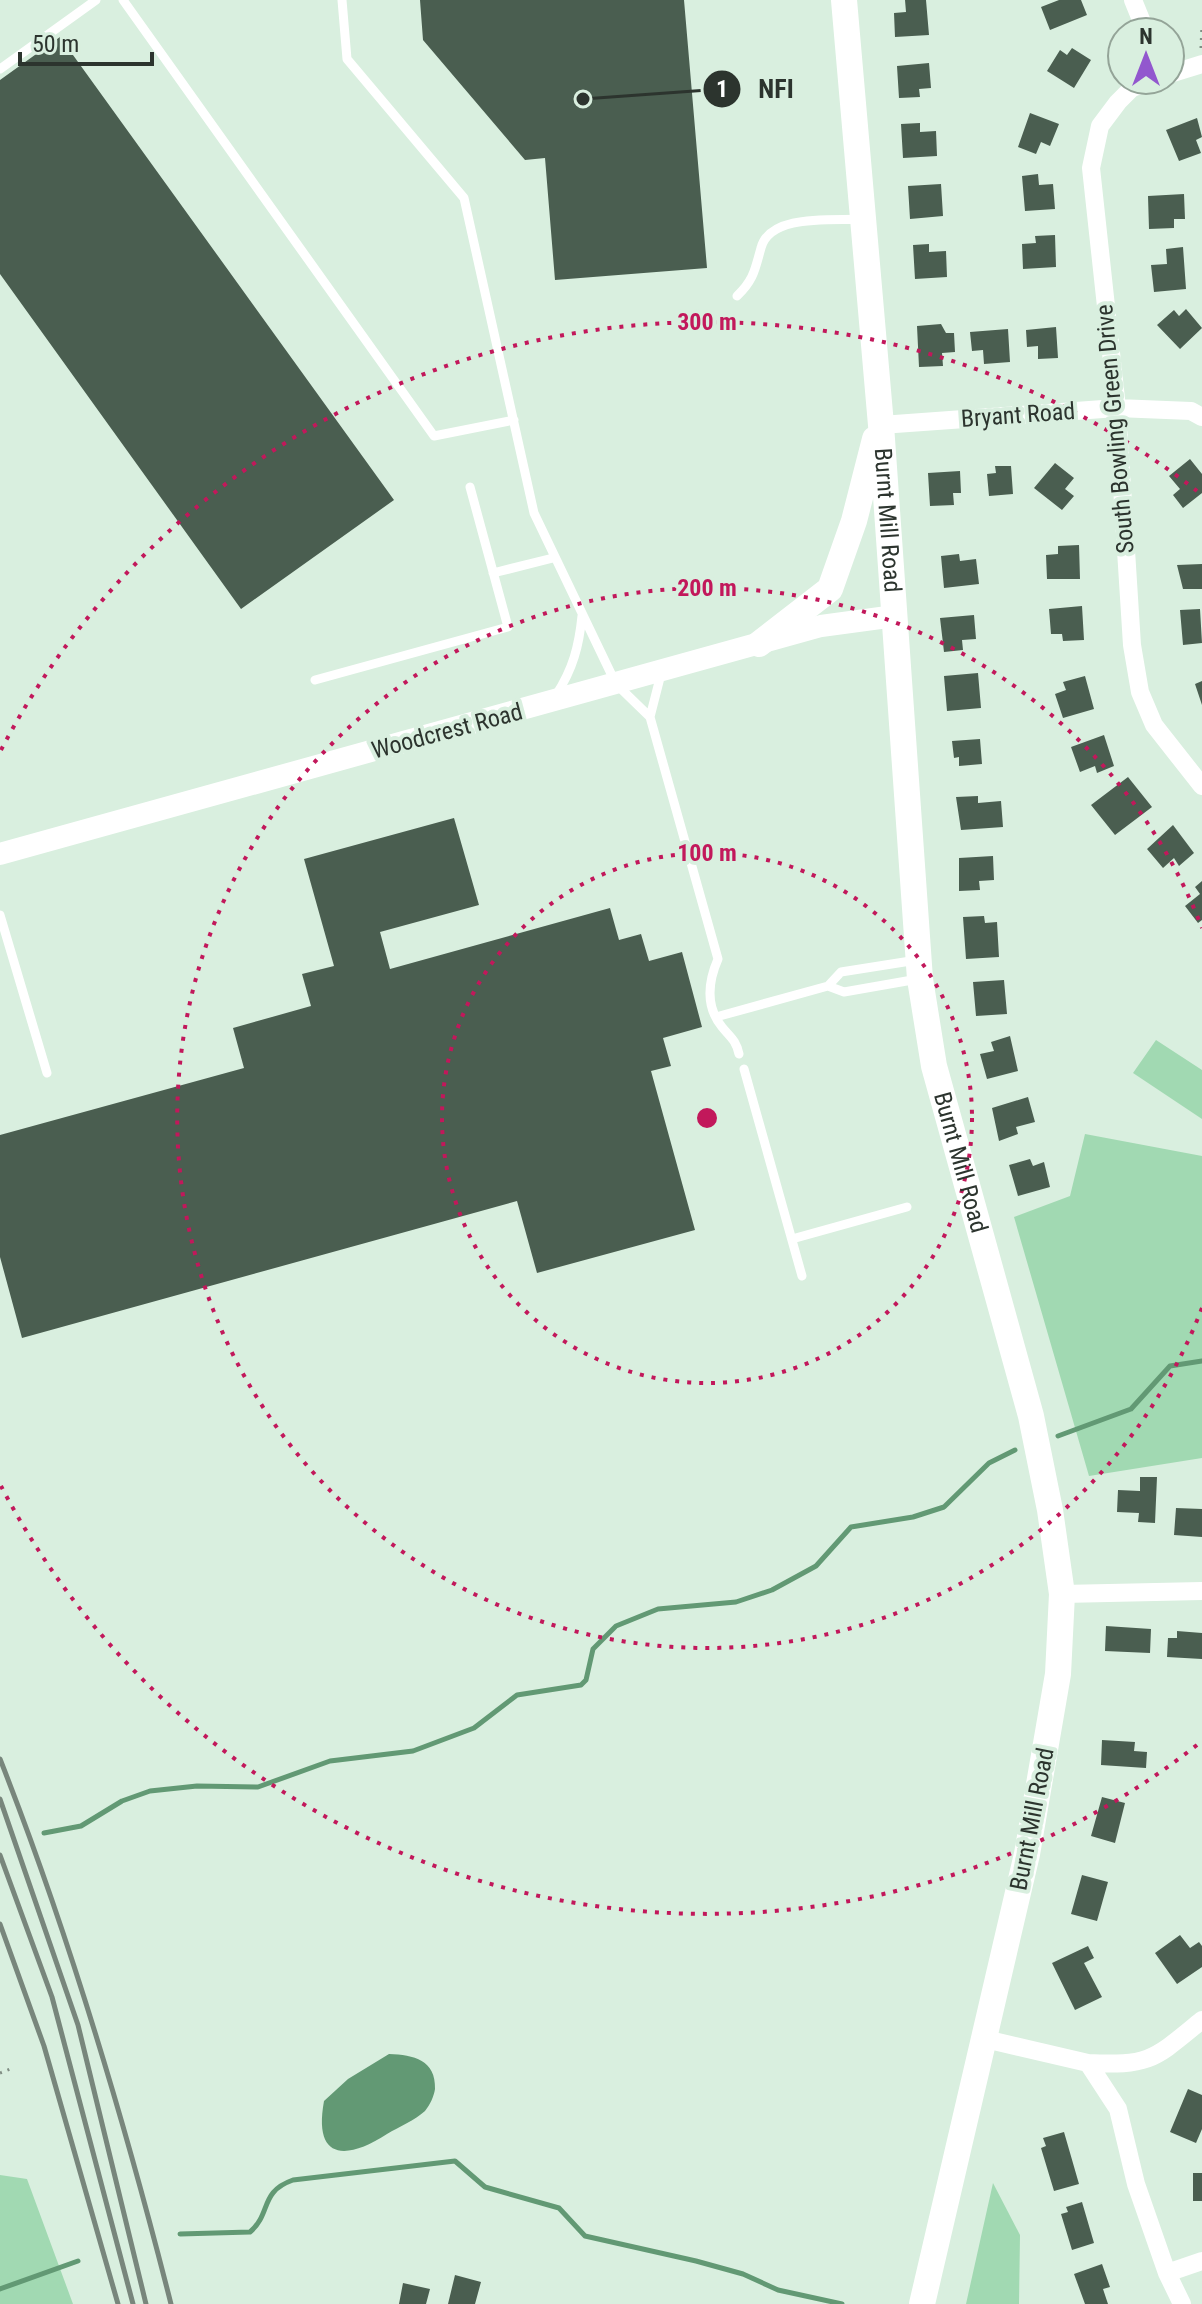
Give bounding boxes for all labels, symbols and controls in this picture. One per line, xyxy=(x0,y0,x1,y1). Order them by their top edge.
scale bar xyxy=(20,16,152,66)
north arrow xyxy=(1106,16,1186,96)
text: N xyxy=(1139,24,1153,49)
text: 50 m xyxy=(32,30,79,58)
callout: NFI xyxy=(702,64,809,114)
text: NFI xyxy=(758,74,794,104)
text: 1 xyxy=(716,75,728,103)
street label: South Bowling Green Drive xyxy=(1090,303,1140,555)
text: 300 m xyxy=(677,308,737,336)
street label: Bryant Road xyxy=(960,397,1076,433)
street label: Burnt Mill Road xyxy=(869,447,907,593)
text: 200 m xyxy=(677,574,737,602)
street label: Woodcrest Road xyxy=(368,697,526,765)
text: 100 m xyxy=(677,839,737,867)
street label: Burnt Mill Road xyxy=(928,1089,993,1236)
centre of rings xyxy=(693,1104,721,1132)
street label: Burnt Mill Road xyxy=(1004,1745,1060,1893)

